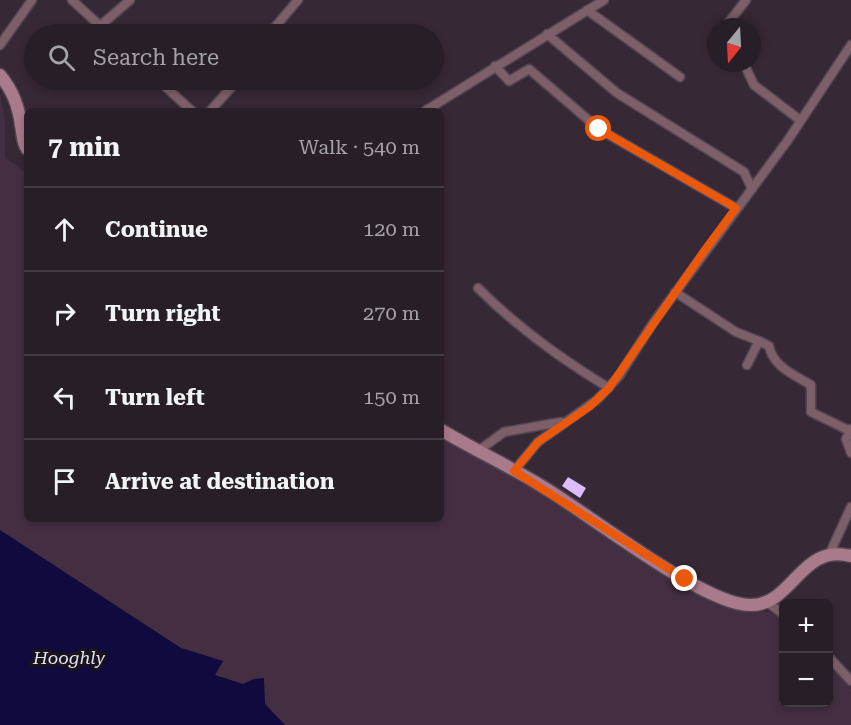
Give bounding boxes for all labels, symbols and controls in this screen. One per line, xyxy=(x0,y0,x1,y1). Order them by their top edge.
north arrow xyxy=(707,18,761,72)
search box xyxy=(24,24,444,90)
icon: search xyxy=(45,41,78,74)
text: Search here xyxy=(93,45,219,70)
route start xyxy=(585,115,611,141)
text: 7 min xyxy=(48,132,120,162)
text: Walk · 540 m xyxy=(299,135,420,159)
icon: ahead xyxy=(48,213,81,246)
text: Continue xyxy=(105,217,208,242)
text: 120 m xyxy=(363,217,420,241)
icon: right xyxy=(48,297,81,330)
text: Turn right xyxy=(105,301,220,326)
text: 270 m xyxy=(363,301,420,325)
icon: left xyxy=(48,381,81,414)
text: Turn left xyxy=(105,385,205,410)
text: 150 m xyxy=(363,385,420,409)
icon: arrive xyxy=(48,465,81,498)
text: Arrive at destination xyxy=(105,469,334,494)
route end xyxy=(671,565,697,591)
map controls xyxy=(779,599,833,707)
button: + xyxy=(779,599,833,653)
water label: Hooghly xyxy=(32,647,106,668)
button: − xyxy=(779,653,833,707)

